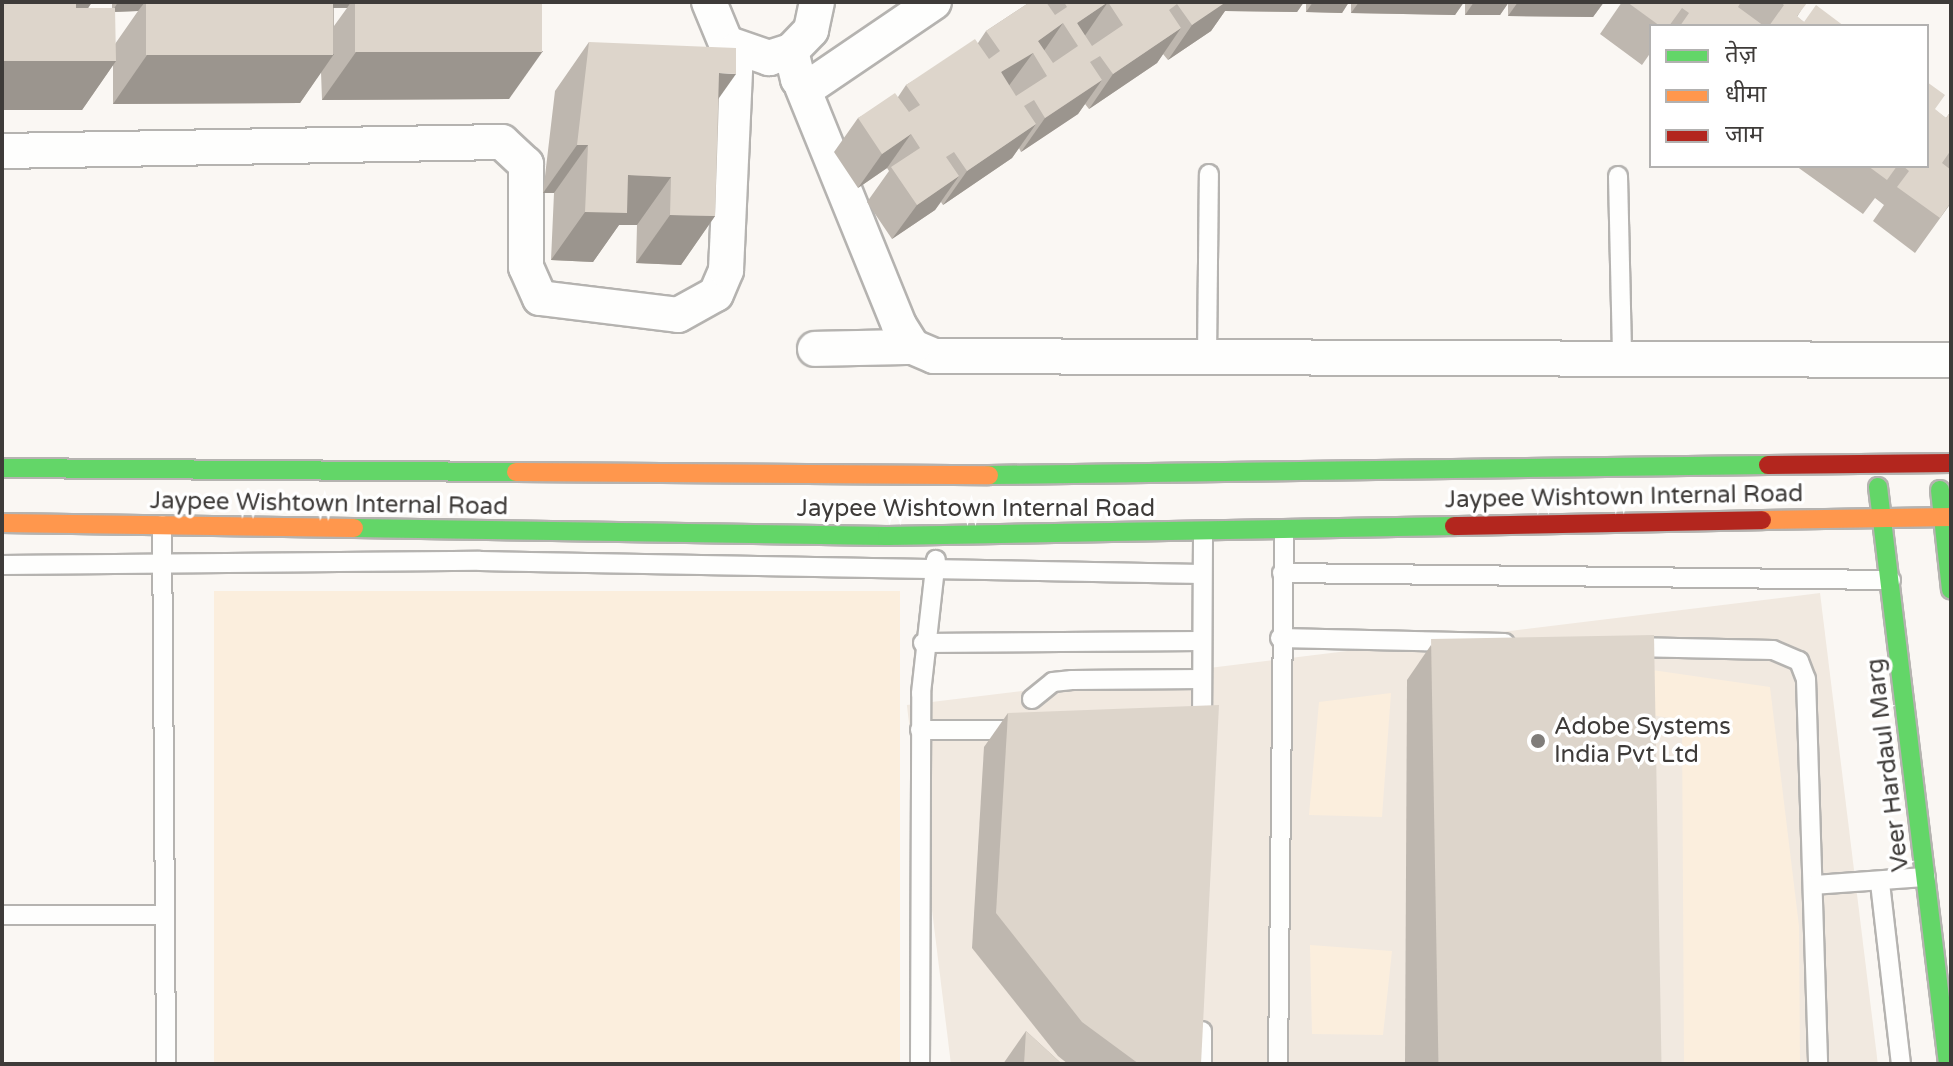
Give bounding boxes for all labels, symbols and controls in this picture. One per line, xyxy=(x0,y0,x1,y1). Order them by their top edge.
legend xyxy=(1649,24,1929,168)
text: तेज़ xyxy=(1725,40,1757,69)
text: धीमा xyxy=(1725,80,1767,109)
text: जाम xyxy=(1725,120,1763,149)
street label: Jaypee Wishtown Internal Road xyxy=(1445,479,1803,515)
street label: Jaypee Wishtown Internal Road xyxy=(150,486,508,522)
street label: Jaypee Wishtown Internal Road xyxy=(797,495,1155,523)
street label: Veer Hardaul Marg xyxy=(1861,657,1915,873)
place label: Adobe Systems India Pvt Ltd xyxy=(1554,713,1731,769)
marker: Adobe Systems India Pvt Ltd xyxy=(1529,732,1547,750)

